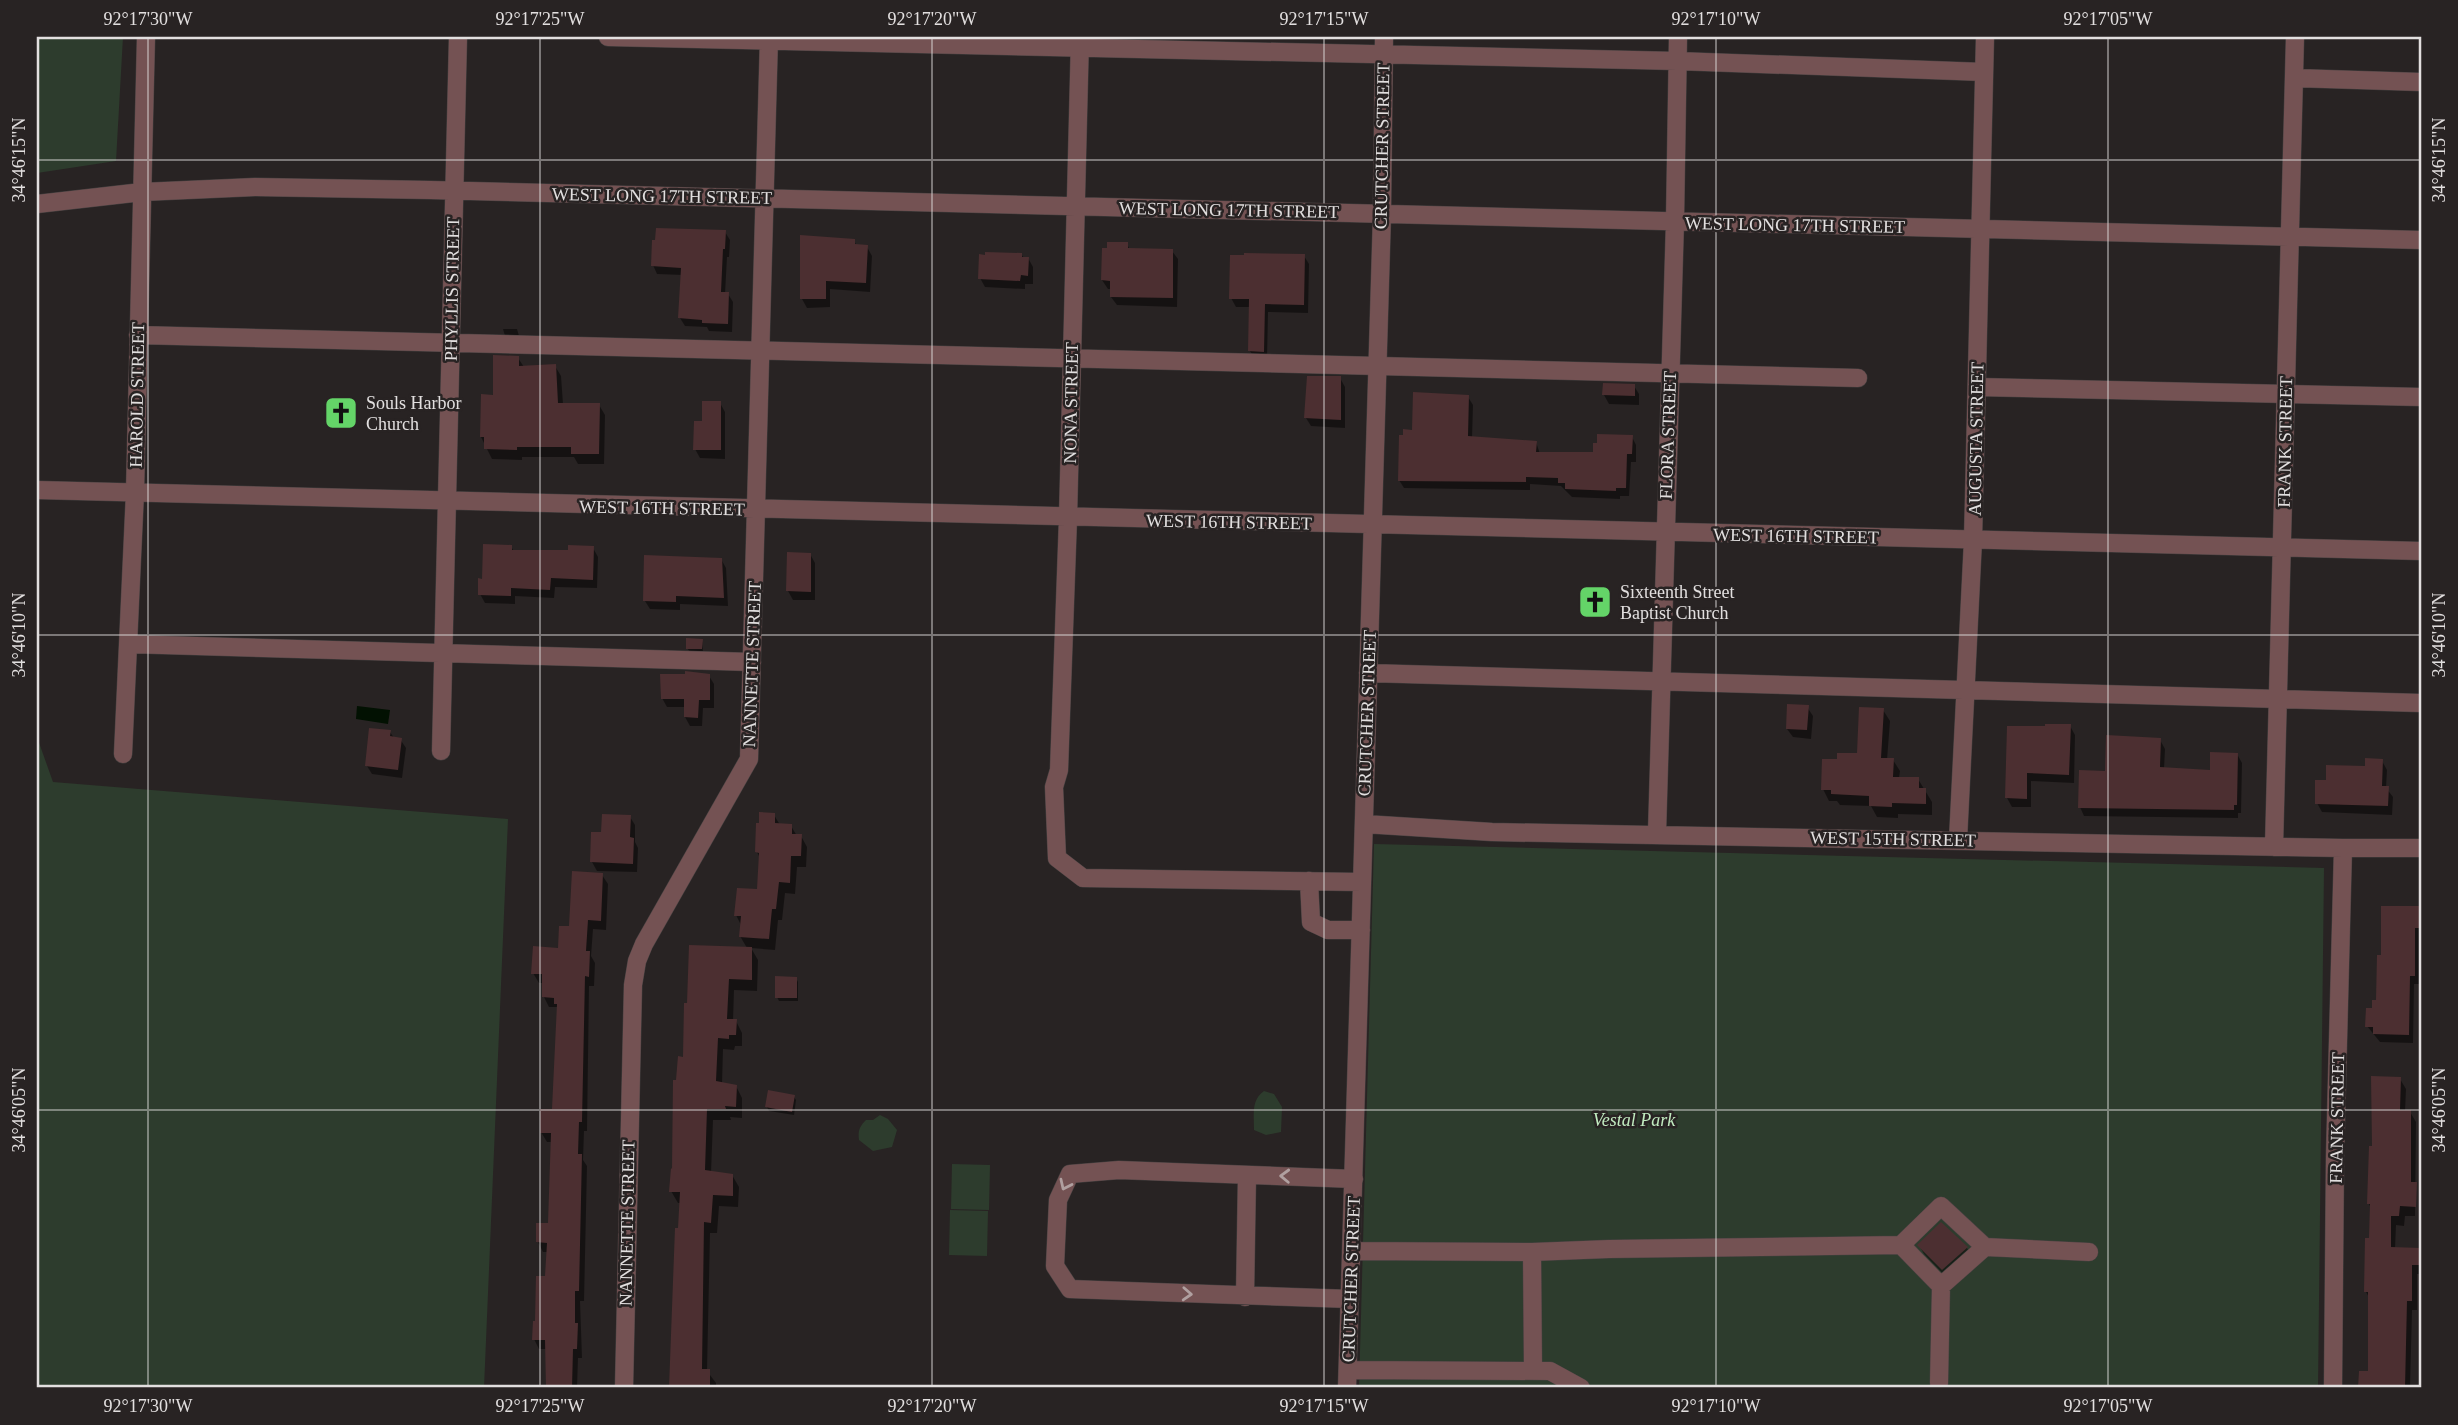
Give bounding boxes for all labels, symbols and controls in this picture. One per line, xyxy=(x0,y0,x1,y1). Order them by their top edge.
text: 92°17'30"W xyxy=(104,9,192,29)
text: 92°17'25"W xyxy=(496,9,584,29)
text: 92°17'20"W xyxy=(888,9,976,29)
text: 92°17'15"W xyxy=(1280,9,1368,29)
text: 92°17'10"W xyxy=(1672,9,1760,29)
text: 92°17'05"W xyxy=(2064,9,2152,29)
street label: CRUTCHER STREET xyxy=(1371,63,1393,229)
text: 34°46'15"N xyxy=(9,118,29,202)
text: 34°46'15"N xyxy=(2429,118,2449,202)
street label: WEST LONG 17TH STREET xyxy=(552,184,772,208)
street label: WEST LONG 17TH STREET xyxy=(1119,198,1339,222)
street label: WEST LONG 17TH STREET xyxy=(1685,213,1905,237)
street label: PHYLLIS STREET xyxy=(441,217,463,361)
street label: HAROLD STREET xyxy=(126,322,148,468)
street label: NONA STREET xyxy=(1060,342,1082,464)
street label: AUGUSTA STREET xyxy=(1965,362,1987,516)
street label: FLORA STREET xyxy=(1656,370,1680,500)
street label: FRANK STREET xyxy=(2274,376,2296,508)
place label: Souls Harbor Church xyxy=(366,393,462,434)
church icon: Souls Harbor Church xyxy=(322,394,360,432)
street label: WEST 16TH STREET xyxy=(579,497,745,519)
street label: WEST 16TH STREET xyxy=(1146,511,1312,533)
street label: WEST 16TH STREET xyxy=(1713,525,1879,547)
street label: NANNETTE STREET xyxy=(739,580,765,748)
place label: Sixteenth Street Baptist Church xyxy=(1620,582,1734,623)
church icon: Sixteenth Street Baptist Church xyxy=(1576,583,1614,621)
text: 34°46'10"N xyxy=(9,593,29,677)
text: 34°46'10"N xyxy=(2429,593,2449,677)
street label: CRUTCHER STREET xyxy=(1354,629,1380,797)
street label: WEST 15TH STREET xyxy=(1810,828,1976,850)
street label: FRANK STREET xyxy=(2326,1052,2348,1184)
text: 34°46'05"N xyxy=(9,1068,29,1152)
text: 34°46'05"N xyxy=(2429,1068,2449,1152)
park label: Vestal Park xyxy=(1593,1110,1676,1130)
street label: NANNETTE STREET xyxy=(616,1140,638,1306)
one-way arrow xyxy=(1280,1169,1291,1184)
one-way arrow xyxy=(1059,1178,1073,1190)
street label: CRUTCHER STREET xyxy=(1338,1195,1364,1363)
one-way arrow xyxy=(1182,1287,1193,1302)
text: 92°17'30"W xyxy=(104,1396,192,1416)
text: 92°17'25"W xyxy=(496,1396,584,1416)
text: 92°17'20"W xyxy=(888,1396,976,1416)
text: 92°17'15"W xyxy=(1280,1396,1368,1416)
text: 92°17'10"W xyxy=(1672,1396,1760,1416)
text: 92°17'05"W xyxy=(2064,1396,2152,1416)

